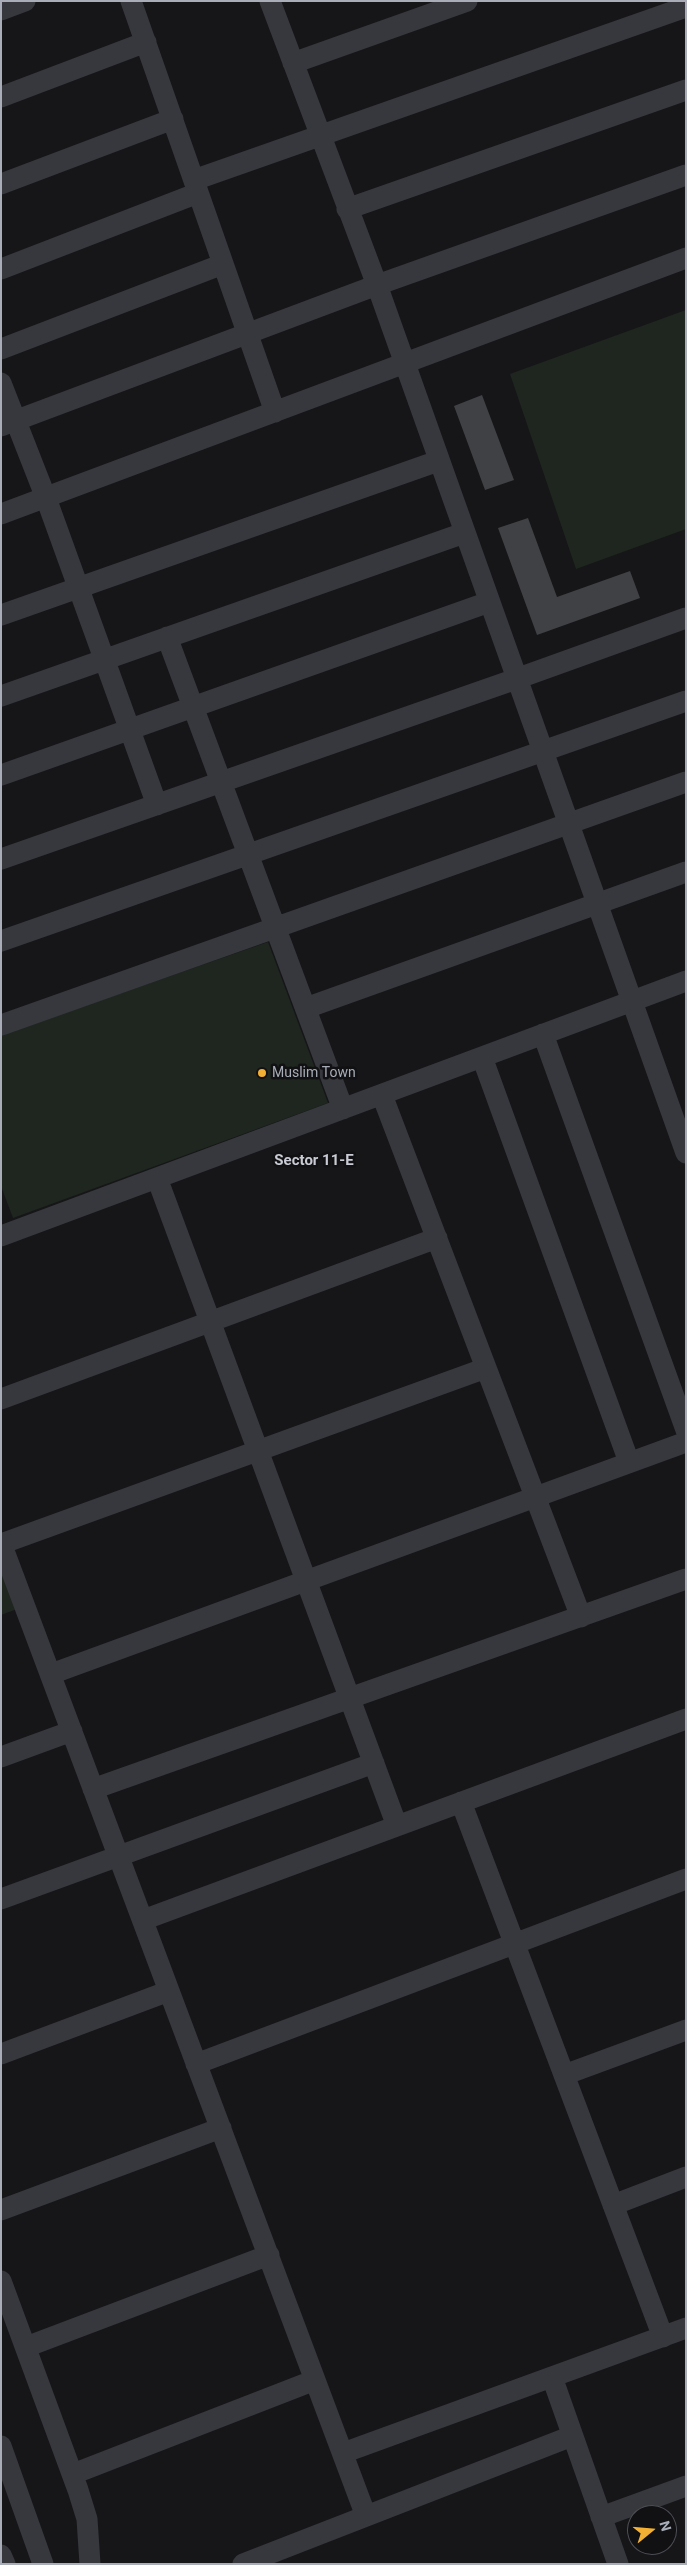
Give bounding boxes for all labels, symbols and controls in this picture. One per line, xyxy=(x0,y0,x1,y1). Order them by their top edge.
place label: Muslim Town xyxy=(272,1065,356,1081)
marker: Muslim Town xyxy=(256,1067,268,1079)
district label: Sector 11-E xyxy=(274,1152,354,1170)
north arrow xyxy=(627,2505,677,2555)
text: N xyxy=(656,2519,674,2533)

